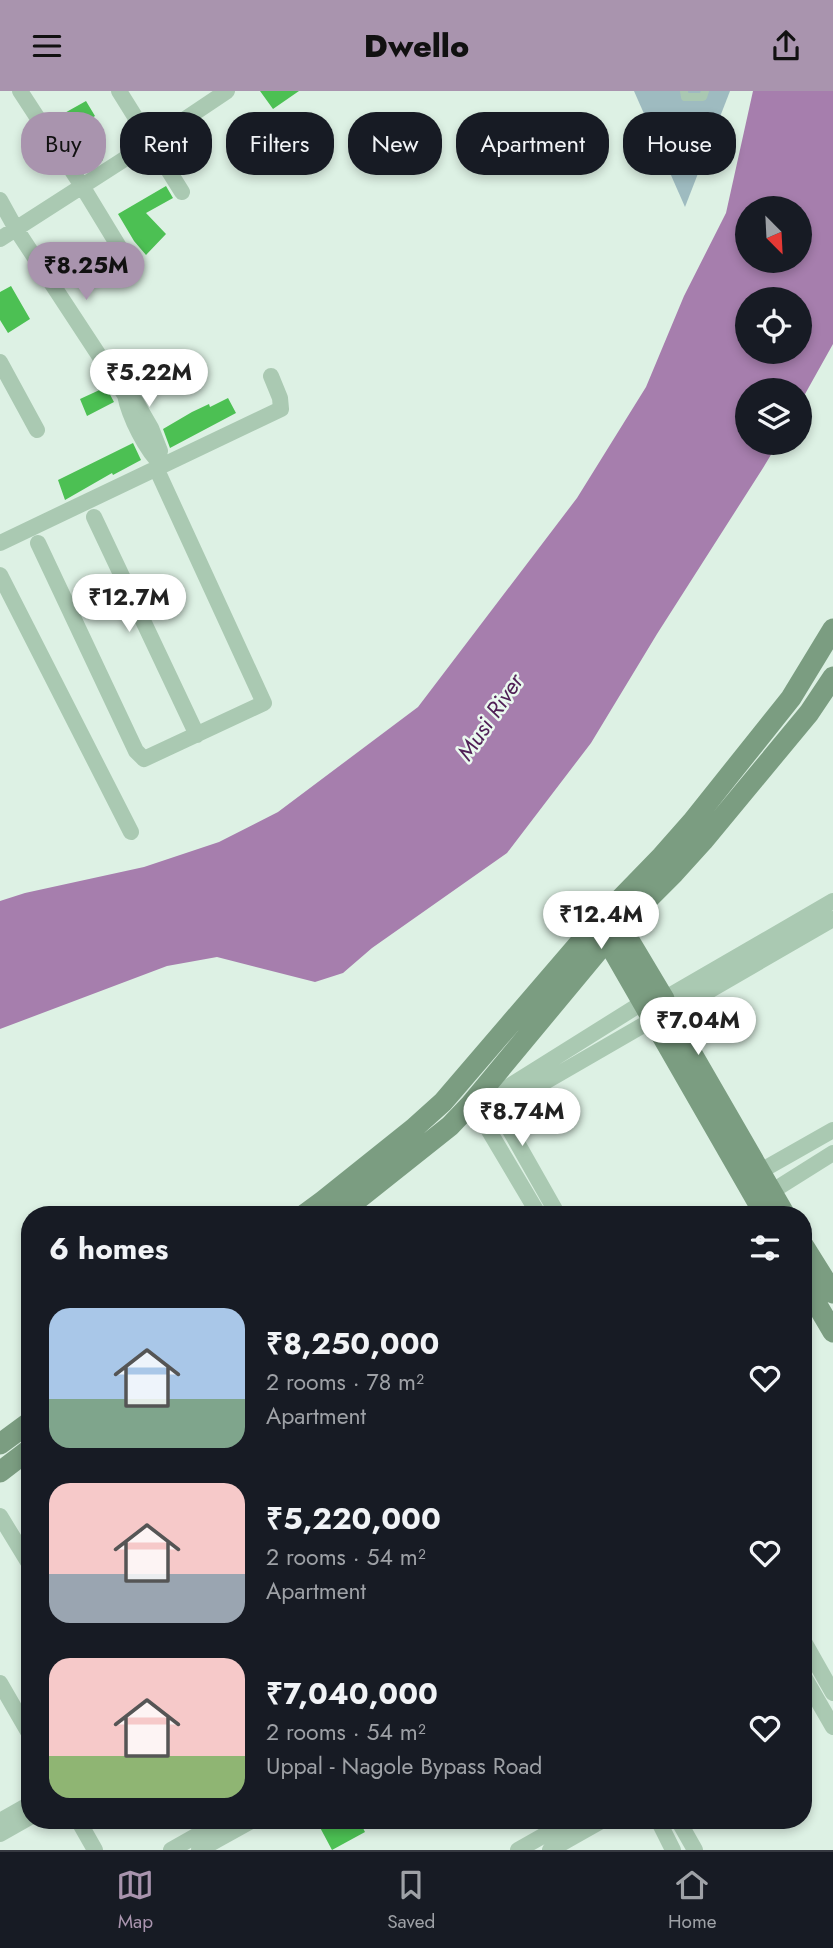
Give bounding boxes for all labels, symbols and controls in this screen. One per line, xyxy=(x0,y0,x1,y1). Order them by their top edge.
text: Dwello xyxy=(364,23,469,69)
icon: menu xyxy=(28,27,66,65)
icon: share xyxy=(767,27,805,65)
chip: Buy xyxy=(21,112,106,175)
chip: Rent xyxy=(120,112,212,175)
chip: Filters xyxy=(226,112,334,175)
chip: New xyxy=(348,112,442,175)
chip: Apartment xyxy=(456,112,609,175)
chip: House xyxy=(623,112,736,175)
north arrow xyxy=(735,196,812,273)
map controls xyxy=(735,196,812,455)
pin: ₹8.25M xyxy=(29,243,143,302)
text: ₹8.25M xyxy=(43,248,129,282)
button: locate xyxy=(735,287,812,364)
pin: ₹5.22M xyxy=(92,349,206,409)
text: ₹5.22M xyxy=(106,355,192,389)
button: layers xyxy=(735,378,812,455)
pin: ₹12.7M xyxy=(72,575,186,634)
text: ₹12.7M xyxy=(88,580,170,614)
water label: Musi River xyxy=(448,666,532,767)
pin: ₹12.4M xyxy=(544,891,658,951)
text: ₹12.4M xyxy=(559,897,643,931)
pin: ₹7.04M xyxy=(641,997,755,1057)
text: ₹7.04M xyxy=(656,1003,740,1037)
pin: ₹8.74M xyxy=(465,1089,579,1148)
text: ₹8.74M xyxy=(479,1094,565,1128)
text: 6 homes xyxy=(49,1227,168,1270)
icon: filters xyxy=(746,1229,784,1267)
text: ₹8,250,000 xyxy=(266,1322,439,1365)
icon: home xyxy=(105,1336,189,1420)
icon: heart xyxy=(746,1359,784,1397)
text: 2 rooms · 78 m² xyxy=(266,1365,424,1399)
text: Apartment xyxy=(266,1399,366,1433)
text: ₹5,220,000 xyxy=(266,1497,441,1540)
icon: home xyxy=(105,1511,189,1595)
icon: heart xyxy=(746,1534,784,1572)
text: 2 rooms · 54 m² xyxy=(266,1540,426,1574)
text: Apartment xyxy=(266,1574,366,1608)
text: ₹7,040,000 xyxy=(266,1672,438,1715)
icon: home xyxy=(105,1686,189,1770)
icon: heart xyxy=(746,1709,784,1747)
text: 2 rooms · 54 m² xyxy=(266,1715,426,1749)
text: Uppal - Nagole Bypass Road xyxy=(266,1749,542,1783)
tab: Map xyxy=(116,1866,154,1935)
tab: Saved xyxy=(387,1866,435,1935)
tab: Home xyxy=(668,1866,717,1935)

